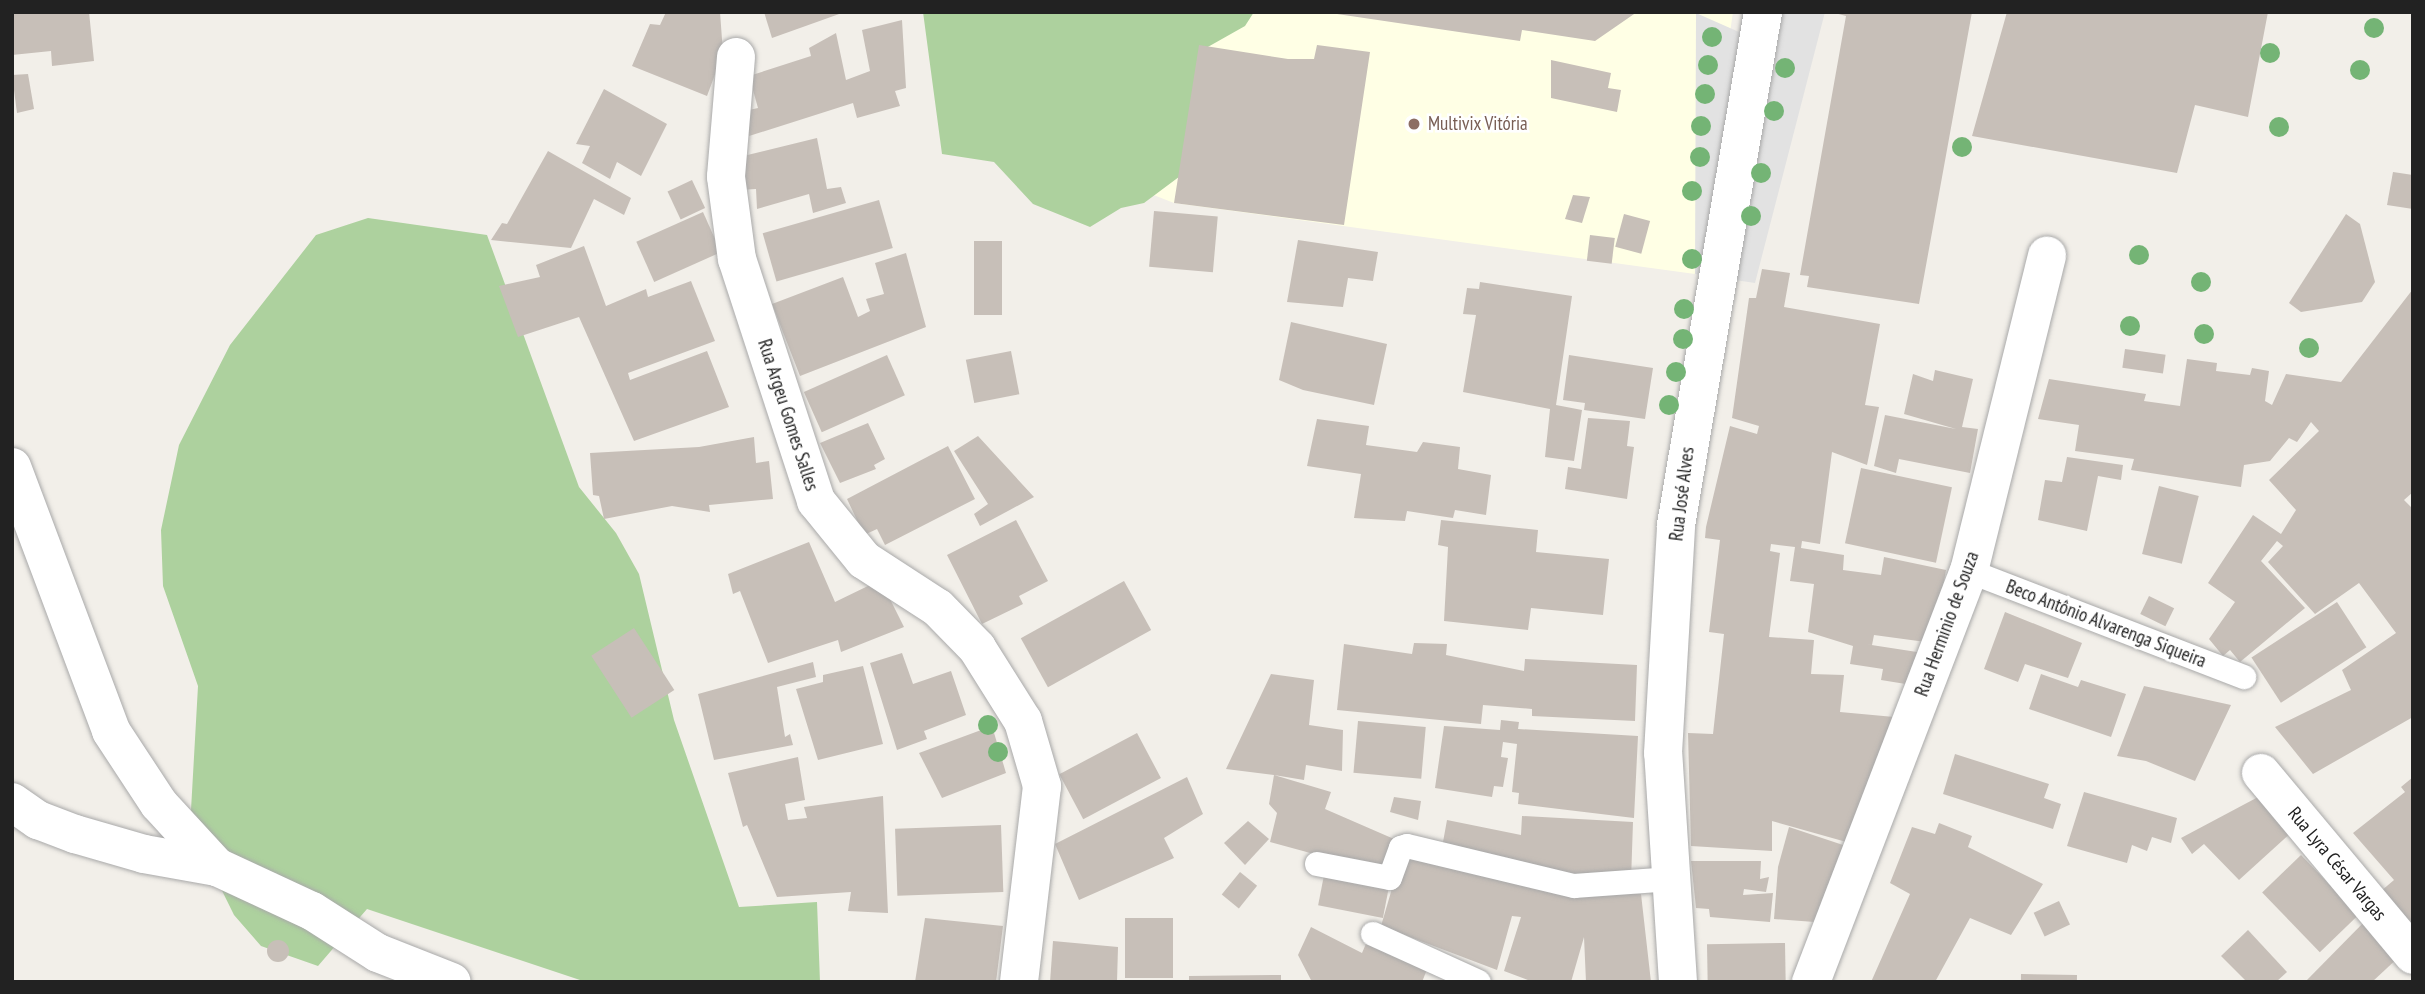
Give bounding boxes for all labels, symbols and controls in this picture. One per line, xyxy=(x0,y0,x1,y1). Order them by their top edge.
place label: Multivix Vitória xyxy=(1428,113,1529,135)
marker: Multivix Vitória xyxy=(1406,116,1422,132)
street label: Rua Argeu Gomes Salles xyxy=(753,336,823,494)
street label: Rua José Alves xyxy=(1665,445,1699,543)
street label: Rua Herminio de Souza xyxy=(1910,548,1984,700)
street label: Beco Antônio Alvarenga Siqueira xyxy=(2002,575,2210,673)
street label: Rua Lyra César Vargas xyxy=(2283,802,2391,926)

